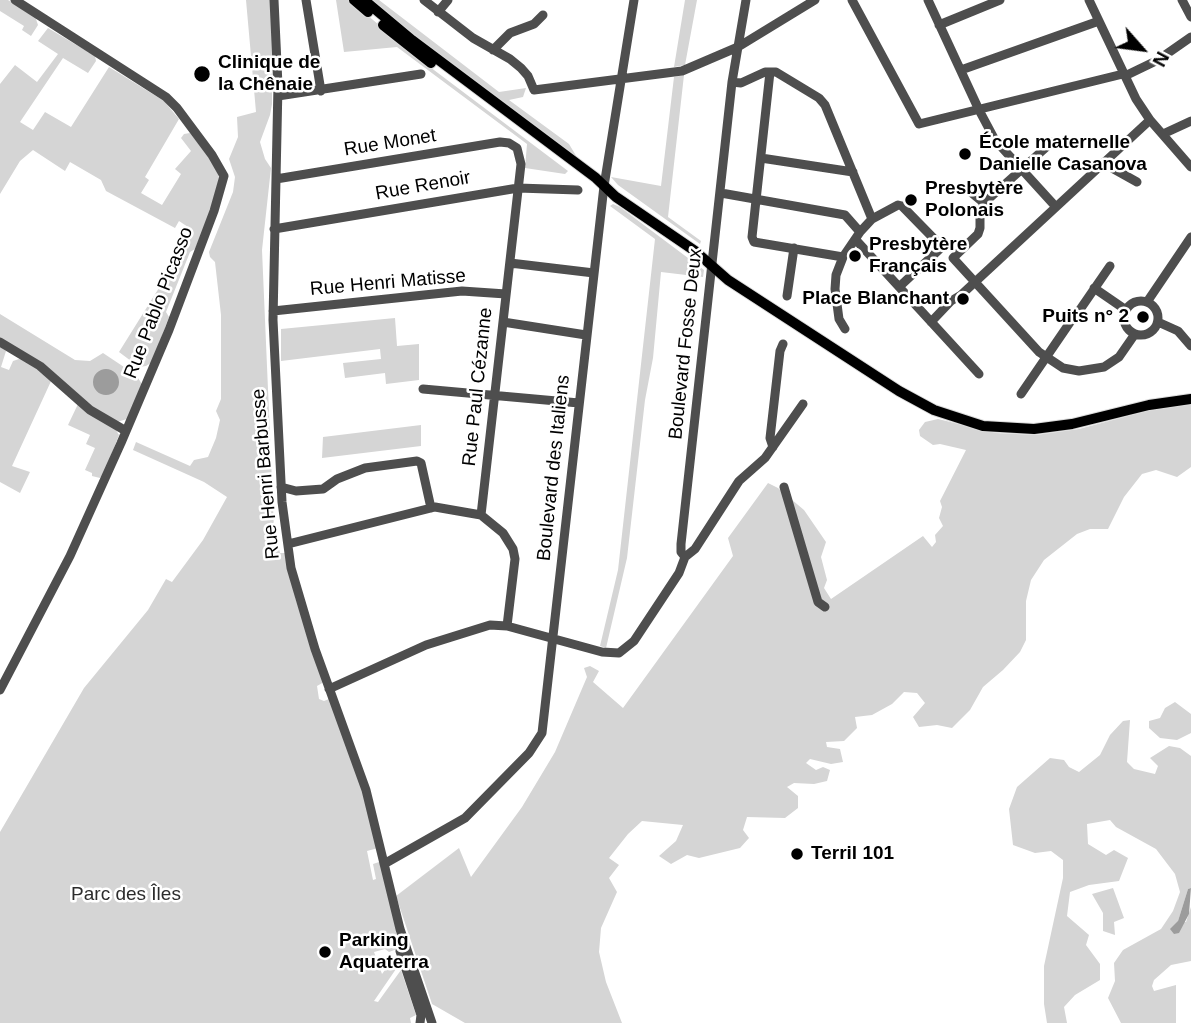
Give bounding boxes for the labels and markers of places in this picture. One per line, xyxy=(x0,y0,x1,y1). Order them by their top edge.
place label: Clinique de la Chênaie xyxy=(218,52,320,96)
marker: Clinique de la Chênaie xyxy=(192,64,212,84)
place label: École maternelle Danielle Casanova xyxy=(979,132,1147,176)
marker: École maternelle Danielle Casanova xyxy=(957,146,973,162)
place label: Presbytère Polonais xyxy=(925,178,1023,222)
marker: Presbytère Polonais xyxy=(903,192,919,208)
place label: Presbytère Français xyxy=(869,234,967,278)
marker: Presbytère Français xyxy=(847,248,863,264)
place label: Place Blanchant xyxy=(802,288,949,310)
marker: Place Blanchant xyxy=(955,291,971,307)
place label: Puits n° 2 xyxy=(1042,306,1129,328)
marker: Puits n° 2 xyxy=(1135,309,1151,325)
place label: Terril 101 xyxy=(811,843,894,865)
marker: Terril 101 xyxy=(789,846,805,862)
place label: Parking Aquaterra xyxy=(339,930,429,974)
marker: Parking Aquaterra xyxy=(317,944,333,960)

